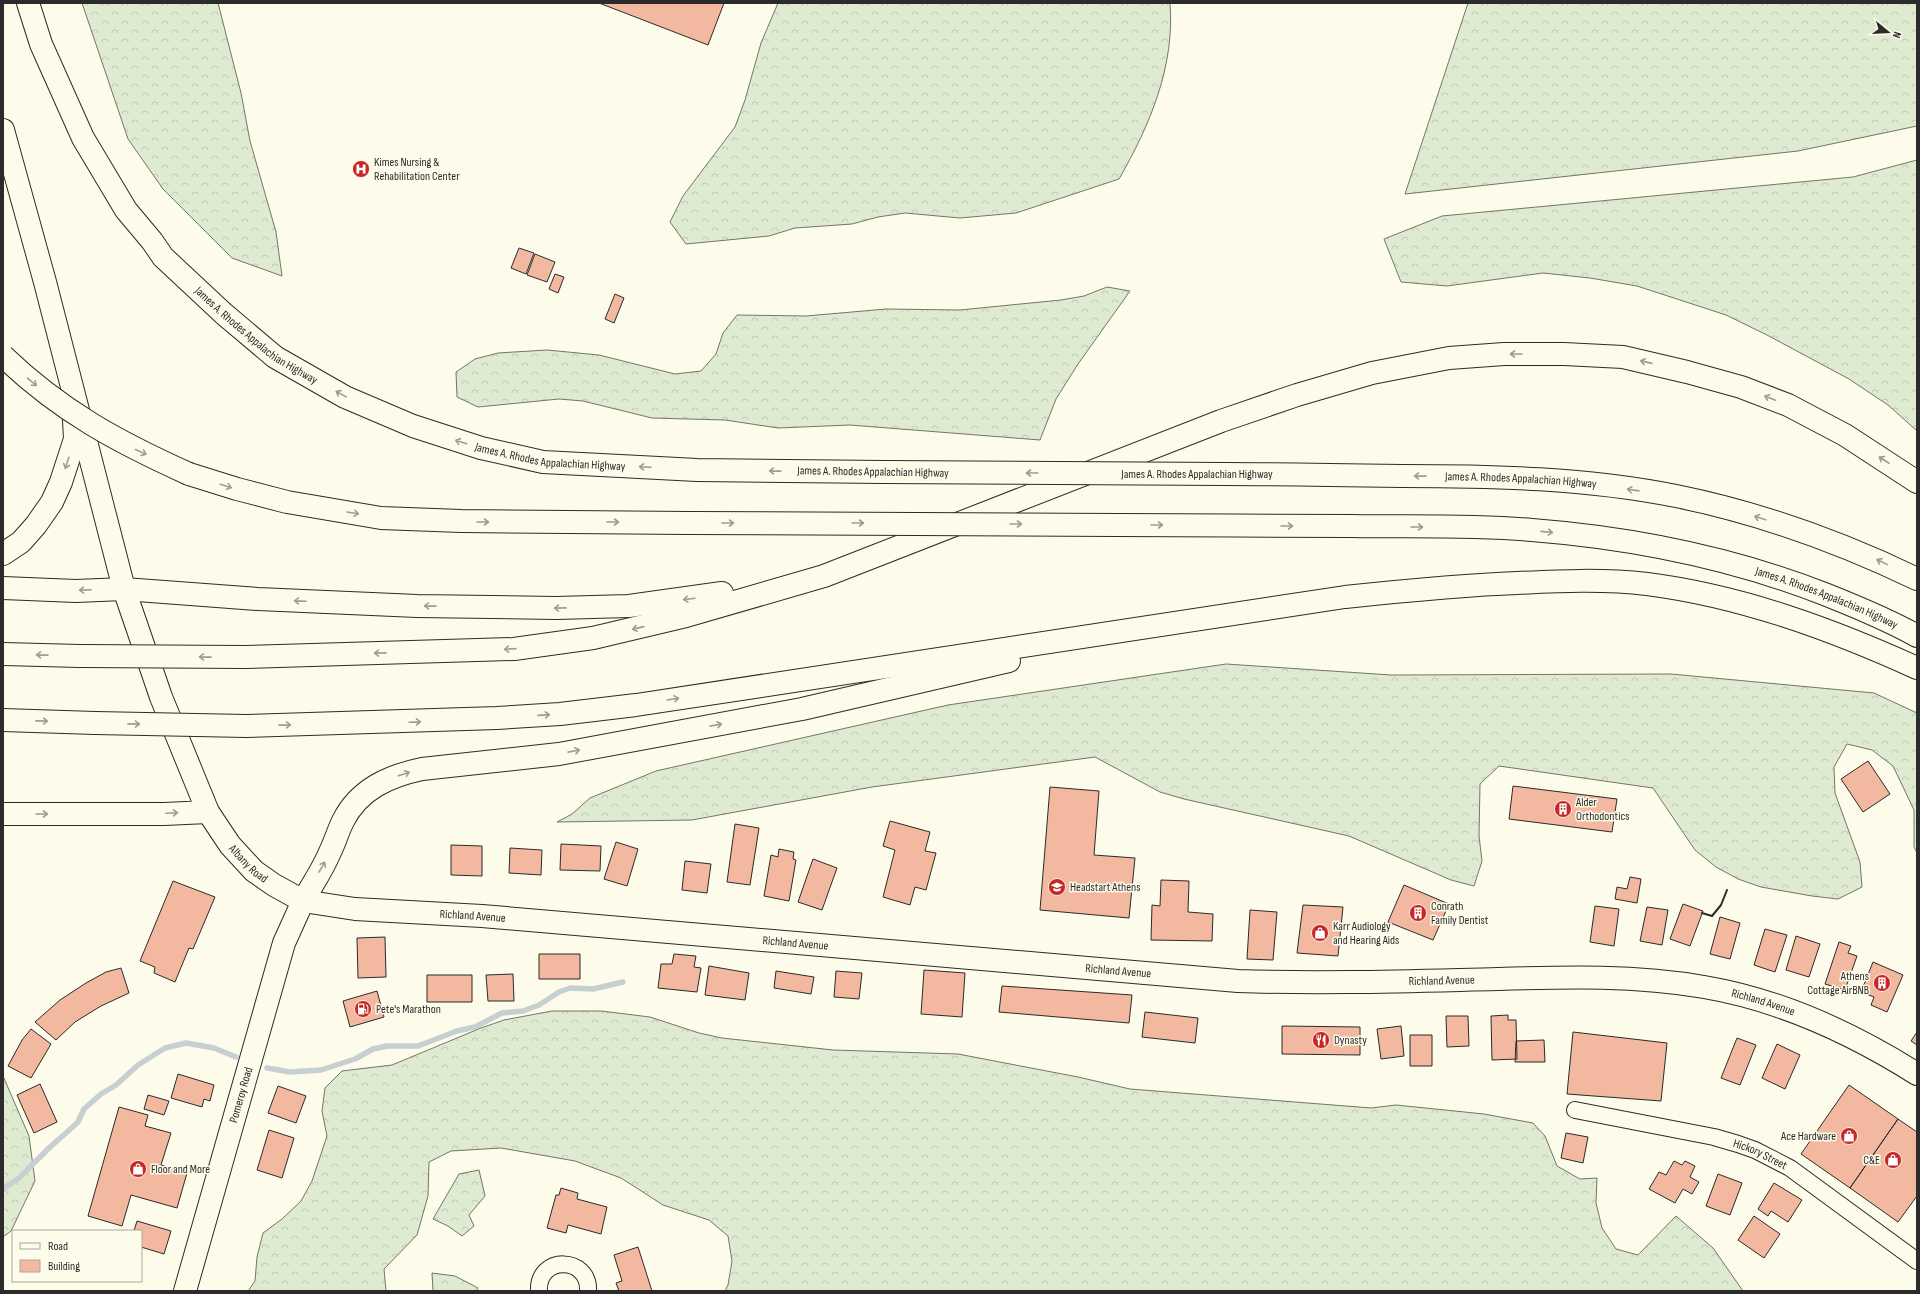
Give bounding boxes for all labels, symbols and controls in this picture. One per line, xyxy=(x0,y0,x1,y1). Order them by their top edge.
north arrow xyxy=(1868,12,1908,52)
text: N xyxy=(1890,30,1904,40)
place label: Kimes Nursing & Rehabilitation Center xyxy=(374,155,460,184)
hospital icon: Kimes Nursing & Rehabilitation Center xyxy=(351,159,371,179)
street label: James A. Rhodes Appalachian Highway xyxy=(191,283,321,387)
one-way arrow xyxy=(1510,350,1523,358)
one-way arrow xyxy=(1639,358,1652,366)
one-way arrow xyxy=(26,378,37,387)
one-way arrow xyxy=(335,390,347,397)
one-way arrow xyxy=(1765,394,1777,402)
one-way arrow xyxy=(456,437,468,445)
street label: James A. Rhodes Appalachian Highway xyxy=(472,439,626,474)
one-way arrow xyxy=(135,449,147,456)
one-way arrow xyxy=(63,456,70,469)
one-way arrow xyxy=(1878,456,1890,464)
street label: James A. Rhodes Appalachian Highway xyxy=(796,463,949,481)
one-way arrow xyxy=(639,464,652,471)
one-way arrow xyxy=(769,467,782,475)
street label: James A. Rhodes Appalachian Highway xyxy=(1120,467,1273,482)
one-way arrow xyxy=(1026,469,1039,477)
street label: James A. Rhodes Appalachian Highway xyxy=(1444,469,1598,491)
one-way arrow xyxy=(1414,472,1427,480)
one-way arrow xyxy=(220,482,232,490)
one-way arrow xyxy=(1627,486,1640,494)
one-way arrow xyxy=(346,509,359,517)
one-way arrow xyxy=(1754,513,1766,521)
one-way arrow xyxy=(476,518,489,526)
one-way arrow xyxy=(606,518,619,526)
one-way arrow xyxy=(721,519,734,527)
one-way arrow xyxy=(851,519,864,527)
one-way arrow xyxy=(1009,520,1022,528)
one-way arrow xyxy=(1150,521,1163,529)
one-way arrow xyxy=(1280,522,1293,530)
one-way arrow xyxy=(1410,523,1423,531)
one-way arrow xyxy=(1540,528,1553,536)
one-way arrow xyxy=(1876,558,1888,565)
street label: James A. Rhodes Appalachian Highway xyxy=(1753,563,1901,632)
one-way arrow xyxy=(79,587,92,594)
one-way arrow xyxy=(683,595,696,603)
one-way arrow xyxy=(294,597,307,605)
one-way arrow xyxy=(424,602,437,610)
one-way arrow xyxy=(554,604,567,612)
one-way arrow xyxy=(632,624,645,632)
one-way arrow xyxy=(504,645,517,652)
one-way arrow xyxy=(374,649,387,657)
one-way arrow xyxy=(36,651,49,659)
one-way arrow xyxy=(199,653,212,661)
one-way arrow xyxy=(666,695,679,703)
one-way arrow xyxy=(537,712,550,719)
one-way arrow xyxy=(35,718,48,725)
one-way arrow xyxy=(408,718,421,726)
one-way arrow xyxy=(127,720,140,728)
one-way arrow xyxy=(709,721,722,729)
one-way arrow xyxy=(278,722,291,729)
one-way arrow xyxy=(567,747,580,755)
one-way arrow xyxy=(397,770,410,777)
place label: Alder Orthodontics xyxy=(1575,795,1629,824)
building icon: Alder Orthodontics xyxy=(1553,799,1573,819)
one-way arrow xyxy=(35,810,48,818)
one-way arrow xyxy=(165,810,178,817)
street label: Albany Road xyxy=(225,841,271,886)
one-way arrow xyxy=(319,861,327,873)
school or university icon: Headstart Athens xyxy=(1047,877,1067,897)
place label: Headstart Athens xyxy=(1070,880,1140,895)
place label: Conrath Family Dentist xyxy=(1431,899,1489,928)
building icon: Conrath Family Dentist xyxy=(1408,903,1428,923)
street label: Richland Avenue xyxy=(439,906,506,926)
place label: Karr Audiology and Hearing Aids xyxy=(1333,919,1399,948)
shop icon: Karr Audiology and Hearing Aids xyxy=(1310,923,1330,943)
street label: Richland Avenue xyxy=(762,933,829,953)
street label: Richland Avenue xyxy=(1085,960,1152,981)
place label: Athens Cottage AirBNB xyxy=(1807,969,1869,998)
street label: Richland Avenue xyxy=(1409,972,1475,989)
building icon: Athens Cottage AirBNB xyxy=(1872,973,1892,993)
street label: Richland Avenue xyxy=(1730,985,1798,1019)
fuel station icon: Pete's Marathon xyxy=(353,999,373,1019)
place label: Pete's Marathon xyxy=(376,1002,441,1017)
restaurant icon: Dynasty xyxy=(1311,1030,1331,1050)
place label: Dynasty xyxy=(1334,1033,1367,1048)
street label: Pomeroy Road xyxy=(226,1065,256,1124)
shop icon: Ace Hardware xyxy=(1839,1126,1859,1146)
place label: Ace Hardware xyxy=(1780,1129,1836,1144)
street label: Hickory Street xyxy=(1731,1136,1790,1173)
shop icon: C&E xyxy=(1883,1150,1903,1170)
place label: C&E xyxy=(1863,1153,1880,1168)
shop icon: Floor and More xyxy=(128,1159,148,1179)
place label: Floor and More xyxy=(151,1162,210,1177)
legend xyxy=(12,1230,142,1282)
text: Road xyxy=(48,1239,68,1254)
text: Building xyxy=(48,1259,80,1274)

